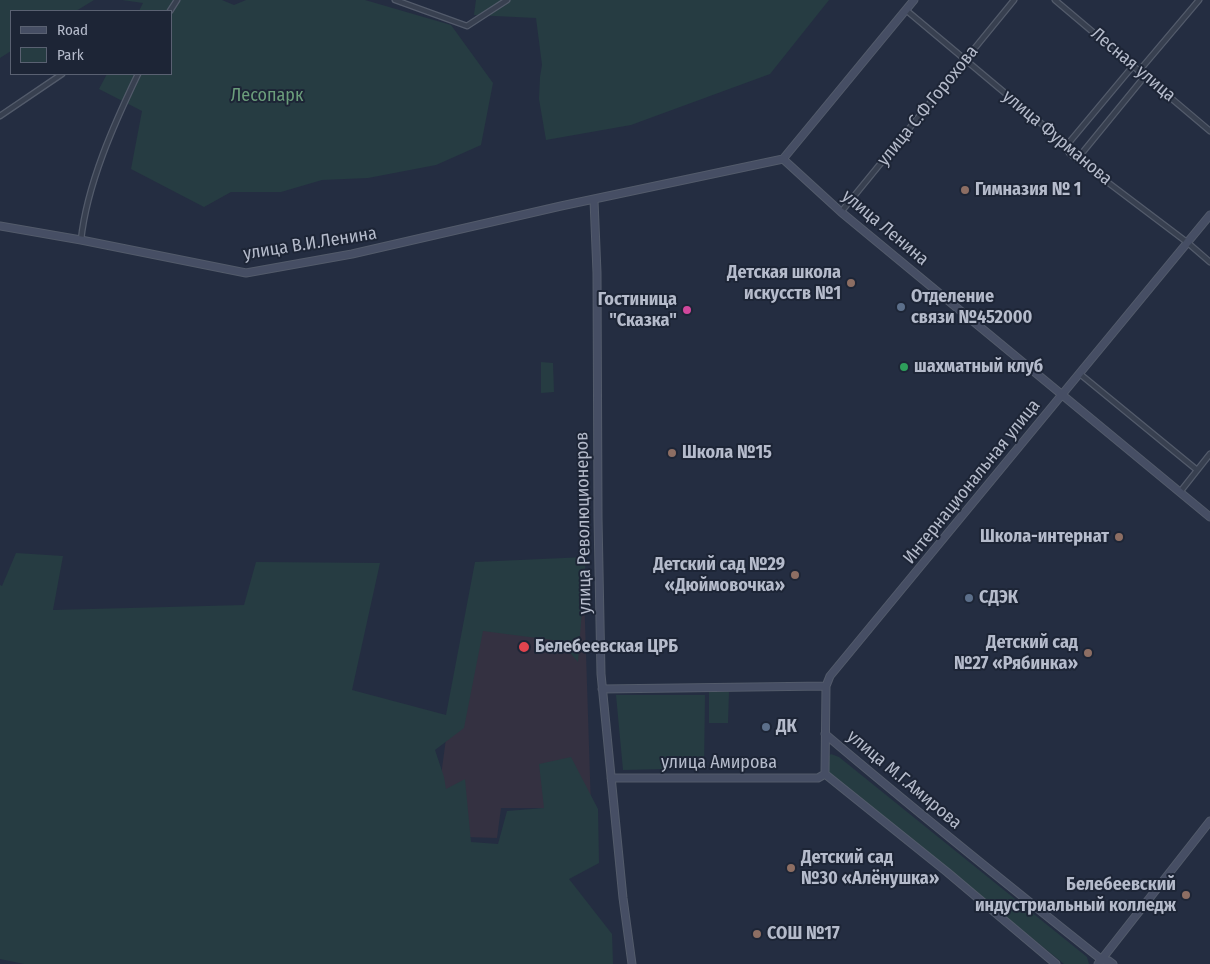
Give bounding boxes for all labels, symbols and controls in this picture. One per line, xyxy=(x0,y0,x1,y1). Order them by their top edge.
legend xyxy=(10,10,172,75)
text: Road xyxy=(57,21,88,39)
street label: Лесная улица xyxy=(1086,23,1180,107)
street label: улица С.Ф.Горохова xyxy=(873,42,983,170)
text: Park xyxy=(57,46,84,64)
park label: Лесопарк xyxy=(231,85,303,107)
street label: улица Фурманова xyxy=(998,86,1116,190)
place label: Гимназия № 1 xyxy=(975,179,1081,201)
marker: Гимназия № 1 xyxy=(959,184,971,196)
street label: улица Ленина xyxy=(837,186,933,270)
street label: улица В.И.Ленина xyxy=(242,223,378,265)
place label: Детская школа искусств №1 xyxy=(727,262,841,304)
marker: Детская школа искусств №1 xyxy=(845,277,857,289)
place label: Отделение связи №452000 xyxy=(911,286,1032,328)
place label: Гостиница "Сказка" xyxy=(598,289,677,332)
marker: Отделение связи №452000 xyxy=(895,301,907,313)
marker: Гостиница "Сказка" xyxy=(681,304,693,316)
place label: шахматный клуб xyxy=(914,356,1043,378)
marker: шахматный клуб xyxy=(898,361,910,373)
street label: Интернациональная улица xyxy=(899,395,1045,569)
street label: улица Революционеров xyxy=(572,432,596,614)
place label: Школа №15 xyxy=(682,442,772,464)
marker: Школа №15 xyxy=(666,447,678,459)
place label: Школа-интернат xyxy=(980,526,1109,548)
marker: Школа-интернат xyxy=(1113,531,1125,543)
place label: Детский сад №29 «Дюймовочка» xyxy=(653,554,785,596)
marker: Детский сад №29 «Дюймовочка» xyxy=(789,569,801,581)
place label: СДЭК xyxy=(979,587,1018,609)
marker: СДЭК xyxy=(963,592,975,604)
place label: Детский сад №27 «Рябинка» xyxy=(954,632,1078,674)
place label: Белебеевская ЦРБ xyxy=(535,636,678,658)
marker: Белебеевская ЦРБ xyxy=(517,640,531,654)
marker: Детский сад №27 «Рябинка» xyxy=(1082,647,1094,659)
place label: ДК xyxy=(776,716,797,738)
marker: ДК xyxy=(760,721,772,733)
street label: улица М.Г.Амирова xyxy=(842,726,966,834)
street label: улица Амирова xyxy=(661,752,777,774)
place label: Детский сад №30 «Алёнушка» xyxy=(801,847,939,890)
marker: Детский сад №30 «Алёнушка» xyxy=(785,862,797,874)
place label: Белебеевский индустриальный колледж xyxy=(975,874,1176,916)
marker: Белебеевский индустриальный колледж xyxy=(1180,889,1192,901)
place label: СОШ №17 xyxy=(767,923,840,945)
marker: СОШ №17 xyxy=(751,928,763,940)

